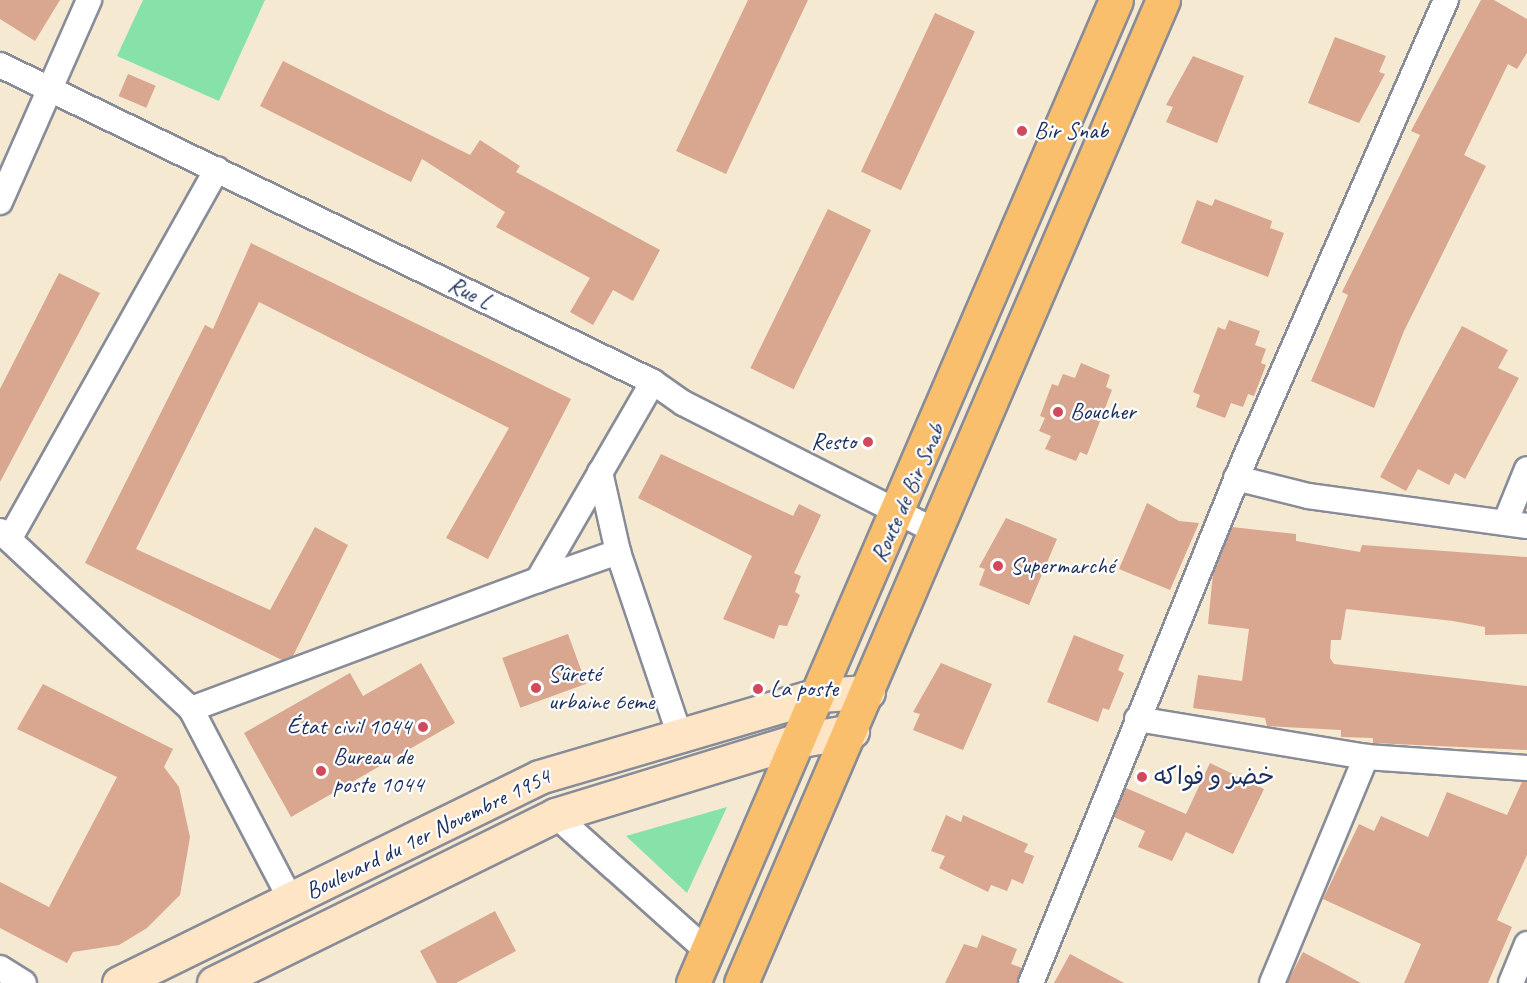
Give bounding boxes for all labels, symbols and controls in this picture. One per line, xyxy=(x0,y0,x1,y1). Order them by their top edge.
place label: Bir Snab xyxy=(1034,117,1109,145)
marker: Bir Snab xyxy=(1015,124,1029,138)
street label: Rue L xyxy=(444,270,496,316)
place label: Boucher xyxy=(1070,398,1136,426)
marker: Boucher xyxy=(1051,405,1065,419)
street label: Route de Bir Snab xyxy=(865,419,951,567)
place label: Resto xyxy=(811,428,856,456)
marker: Resto xyxy=(861,435,875,449)
place label: Supermarché xyxy=(1010,552,1115,580)
marker: Supermarché xyxy=(991,559,1005,573)
place label: Sûreté urbaine 6eme xyxy=(548,660,654,716)
place label: La poste xyxy=(770,675,838,703)
marker: Sûreté urbaine 6eme xyxy=(529,681,543,695)
marker: La poste xyxy=(751,682,765,696)
place label: État civil 1044 xyxy=(287,713,411,741)
marker: État civil 1044 xyxy=(416,720,430,734)
place label: Bureau de poste 1044 xyxy=(333,743,423,799)
street label: Boulevard du 1er Novembre 1954 xyxy=(300,762,556,906)
place label: خضر و فواكه xyxy=(1154,763,1275,791)
marker: Bureau de poste 1044 xyxy=(314,764,328,778)
marker: خضر و فواكه xyxy=(1135,770,1149,784)

